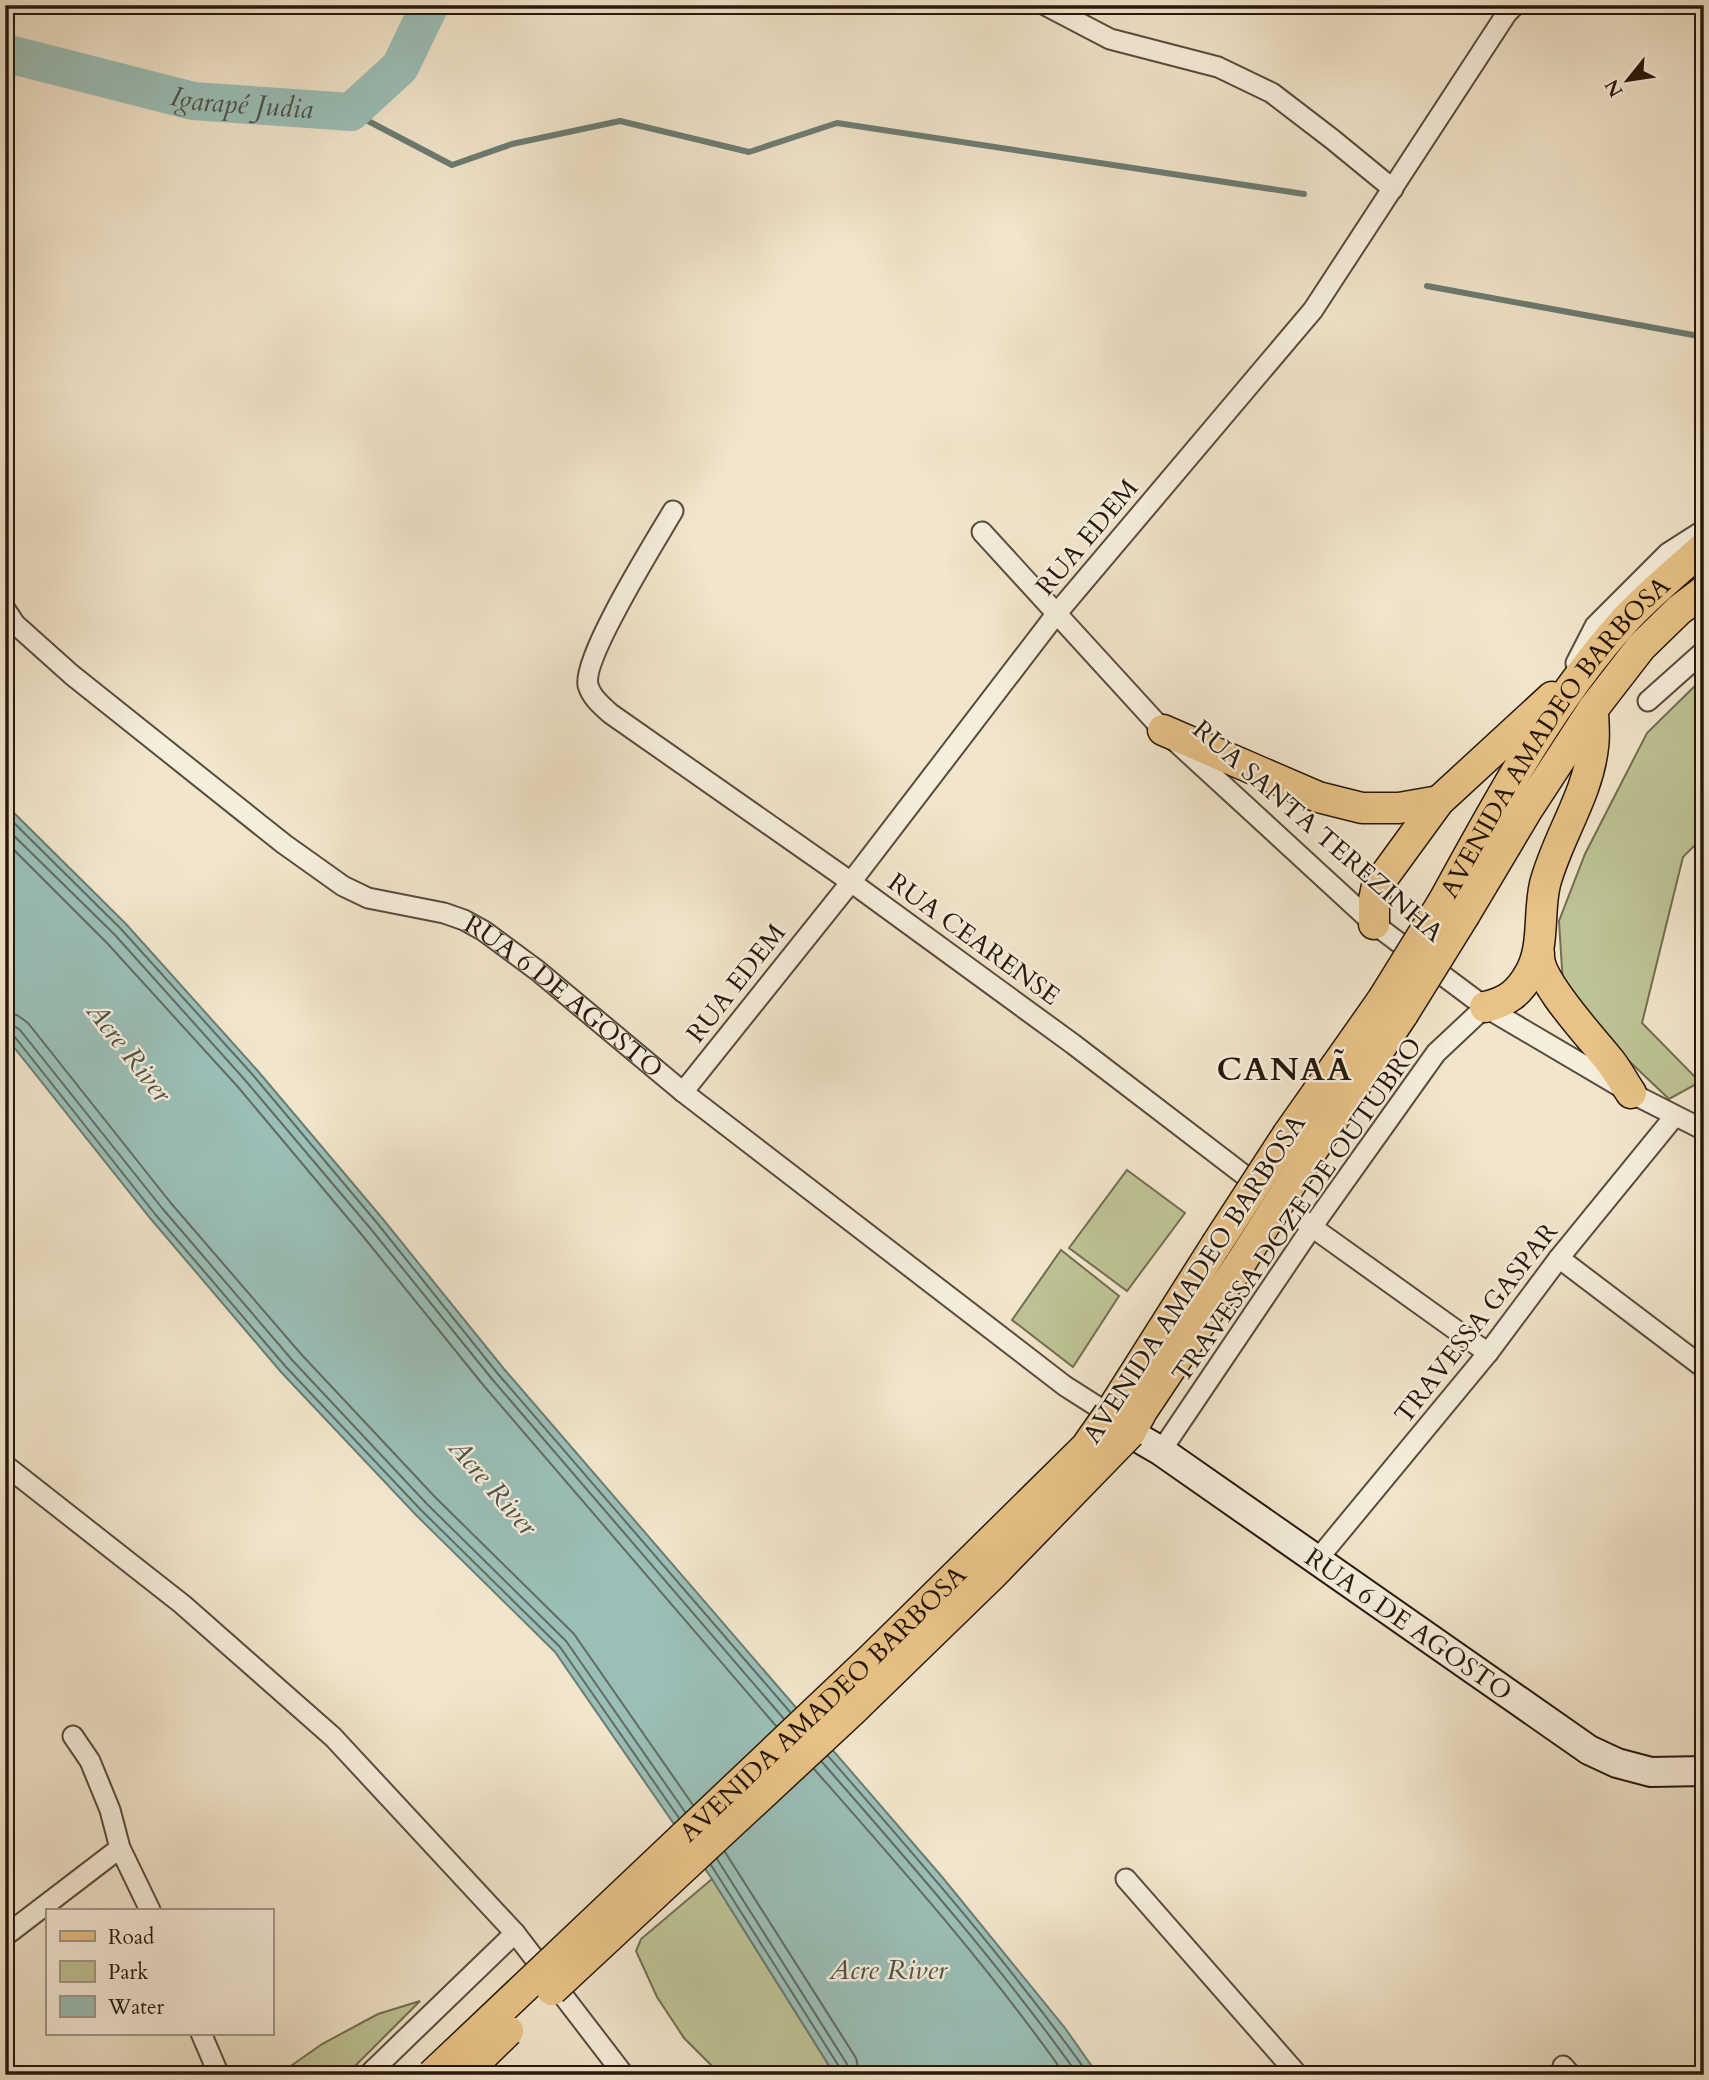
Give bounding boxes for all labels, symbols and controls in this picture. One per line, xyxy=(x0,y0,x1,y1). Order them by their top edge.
north arrow xyxy=(1594,46,1664,116)
text: N xyxy=(1599,74,1630,102)
water label: Igarapé Judia xyxy=(167,77,314,128)
street label: RUA EDEM xyxy=(1028,471,1146,603)
street label: AVENIDA AMADEO BARBOSA xyxy=(1431,568,1678,904)
street label: RUA SANTA TEREZINHA xyxy=(1185,712,1451,950)
street label: RUA CEARENSE xyxy=(881,865,1067,1013)
street label: RUA 6 DE AGOSTO xyxy=(458,906,671,1086)
street label: RUA EDEM xyxy=(678,916,794,1050)
water label: Acre River xyxy=(77,993,181,1111)
street label: TRAVESSA DOZE DE OUTUBRO xyxy=(1164,1031,1430,1389)
district label: CANAÃ xyxy=(1216,1047,1354,1092)
street label: AVENIDA AMADEO BARBOSA xyxy=(1074,1107,1314,1450)
street label: TRAVESSA GASPAR xyxy=(1386,1215,1566,1431)
water label: Acre River xyxy=(439,1429,547,1545)
street label: RUA 6 DE AGOSTO xyxy=(1298,1539,1519,1709)
street label: AVENIDA AMADEO BARBOSA xyxy=(671,1557,974,1849)
legend xyxy=(46,1909,273,2035)
text: Road xyxy=(108,1923,154,1952)
water label: Acre River xyxy=(828,1951,948,1989)
text: Park xyxy=(108,1958,149,1987)
text: Water xyxy=(107,1993,164,2022)

